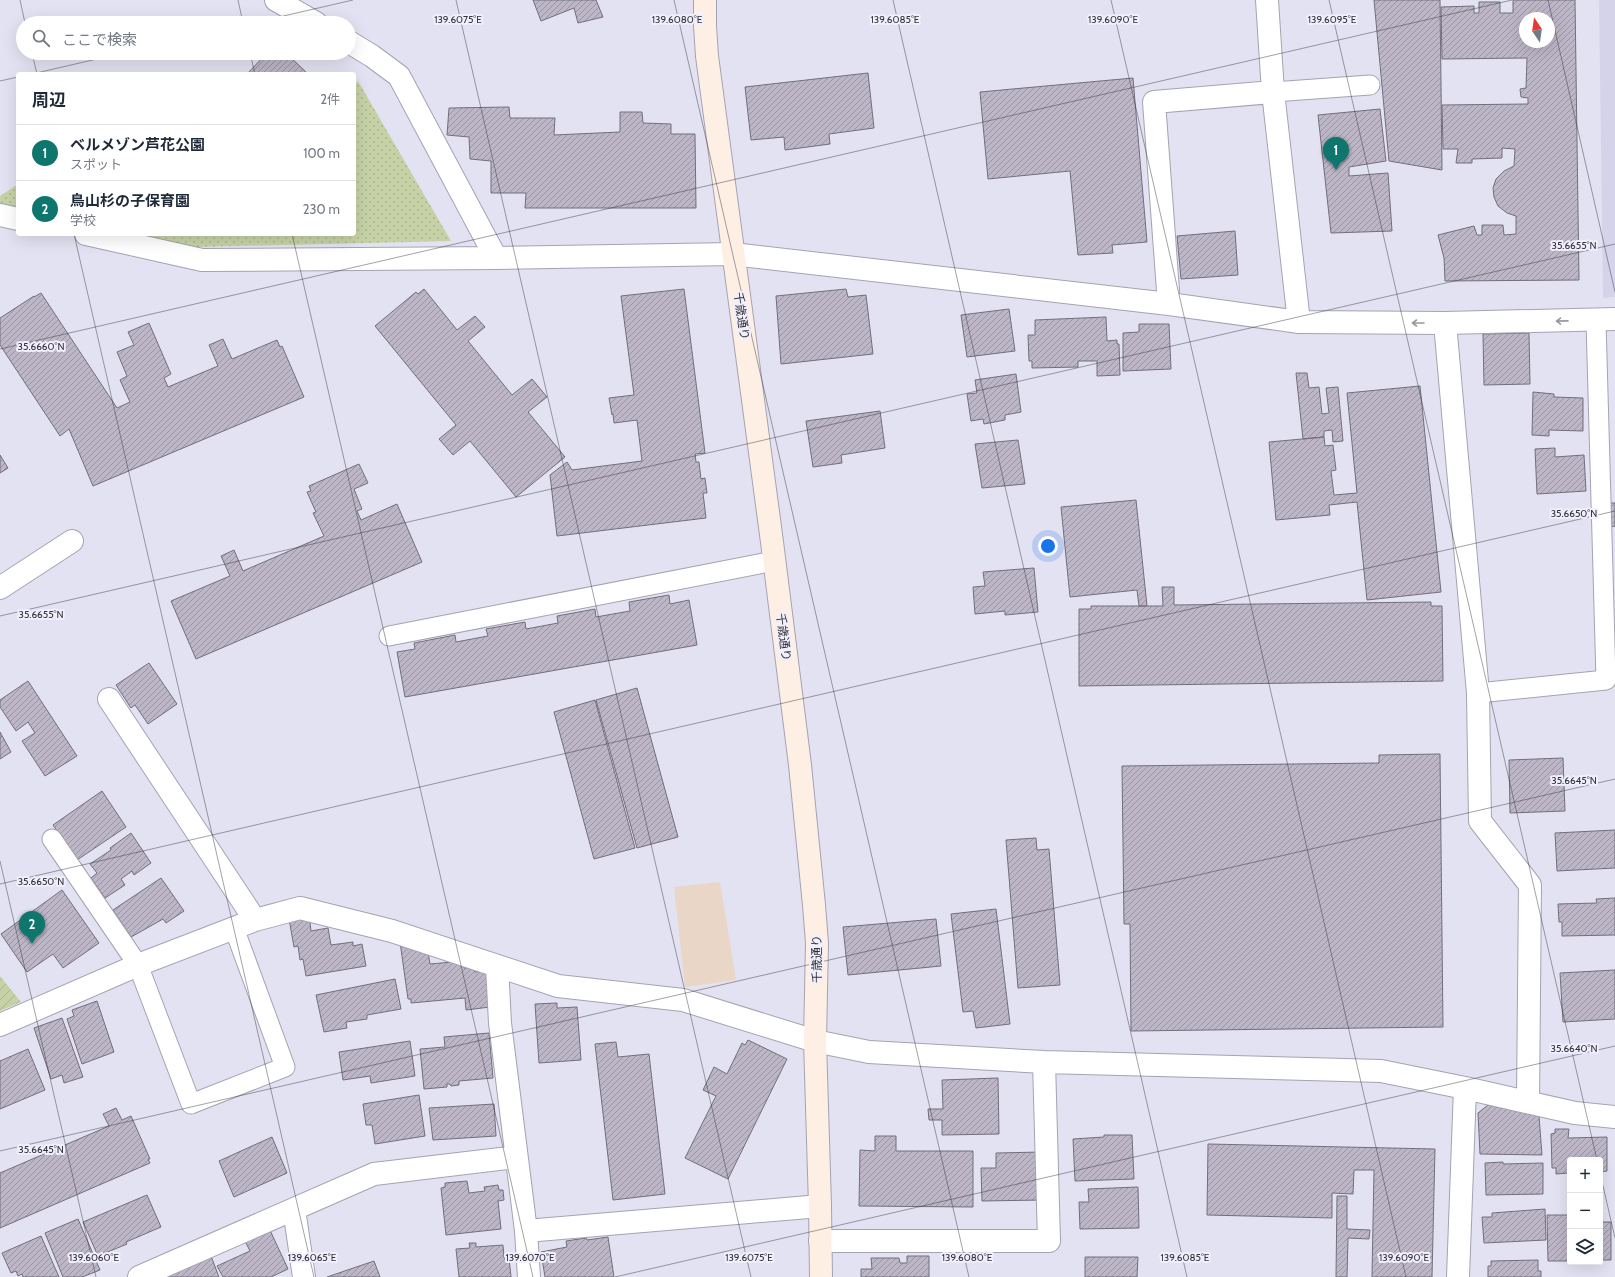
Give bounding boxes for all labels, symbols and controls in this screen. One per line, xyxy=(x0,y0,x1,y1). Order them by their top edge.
north arrow xyxy=(1519,12,1555,48)
text: 139.6075°E xyxy=(434,13,482,26)
text: 139.6080°E xyxy=(652,13,703,26)
text: 139.6085°E xyxy=(871,13,920,26)
text: 139.6090°E xyxy=(1088,13,1138,26)
text: 139.6095°E xyxy=(1308,13,1357,26)
search box xyxy=(16,16,356,60)
icon: search xyxy=(30,27,52,49)
text: ここで検索 xyxy=(62,31,137,49)
text: 周辺 xyxy=(32,90,66,110)
text: 2件 xyxy=(320,91,340,107)
text: ベルメゾン芦花公園 xyxy=(70,136,205,154)
pin: 1 xyxy=(1323,137,1349,170)
text: 1 xyxy=(43,145,47,161)
text: 100 m xyxy=(303,145,340,161)
text: スポット xyxy=(70,156,122,172)
text: 鳥山杉の子保育園 xyxy=(70,192,190,210)
text: 2 xyxy=(42,201,48,217)
text: 230 m xyxy=(303,201,340,217)
text: 学校 xyxy=(70,212,96,228)
text: 35.6655°N xyxy=(1551,239,1597,252)
street label: 千歳通り xyxy=(731,291,753,341)
one-way arrow xyxy=(1556,317,1569,325)
one-way arrow xyxy=(1412,319,1425,327)
text: 35.6660°N xyxy=(18,340,64,353)
text: 35.6650°N xyxy=(1551,507,1597,520)
your location xyxy=(1038,536,1058,556)
text: 35.6655°N xyxy=(18,608,64,621)
street label: 千歳通り xyxy=(774,612,794,662)
text: 35.6645°N xyxy=(1551,774,1597,787)
text: 35.6650°N xyxy=(18,875,64,888)
pin: 2 xyxy=(19,911,45,944)
street label: 千歳通り xyxy=(809,935,824,983)
text: 35.6640°N xyxy=(1551,1042,1597,1055)
text: 35.6645°N xyxy=(18,1143,64,1156)
map controls xyxy=(1567,1157,1603,1265)
button: + xyxy=(1567,1157,1603,1193)
button: − xyxy=(1567,1193,1603,1229)
button: layers xyxy=(1567,1229,1603,1265)
text: 139.6060°E xyxy=(69,1251,119,1264)
text: 139.6065°E xyxy=(288,1251,337,1264)
text: 139.6070°E xyxy=(505,1251,555,1264)
text: 139.6075°E xyxy=(725,1251,773,1264)
text: 139.6080°E xyxy=(942,1251,993,1264)
text: 139.6085°E xyxy=(1161,1251,1210,1264)
text: 139.6090°E xyxy=(1379,1251,1429,1264)

